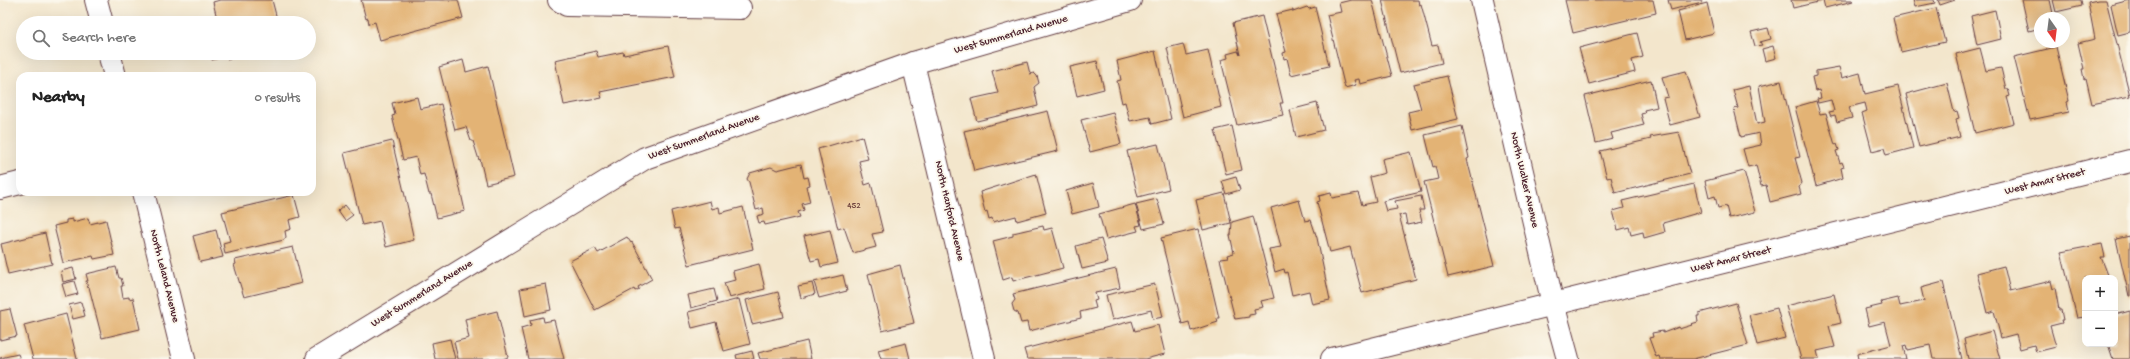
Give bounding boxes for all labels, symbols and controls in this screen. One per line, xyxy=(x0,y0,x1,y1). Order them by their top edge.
north arrow xyxy=(2034,12,2070,48)
street label: West Summerland Avenue xyxy=(953,13,1069,57)
search box xyxy=(16,16,316,60)
icon: search xyxy=(30,27,52,49)
text: Search here xyxy=(62,29,136,47)
text: Nearby xyxy=(32,88,85,108)
text: 0 results xyxy=(254,91,300,106)
street label: West Summerland Avenue xyxy=(647,111,762,163)
street label: North Walker Avenue xyxy=(1507,131,1541,229)
street label: North Hanford Avenue xyxy=(932,159,967,263)
street label: West Amar Street xyxy=(2004,166,2088,198)
house number: 452 xyxy=(847,201,861,212)
street label: North Leland Avenue xyxy=(147,228,181,324)
street label: West Amar Street xyxy=(1690,244,1774,276)
street label: West Summerland Avenue xyxy=(369,258,475,330)
map controls xyxy=(2082,275,2118,347)
button: + xyxy=(2082,275,2118,311)
button: − xyxy=(2082,311,2118,347)

